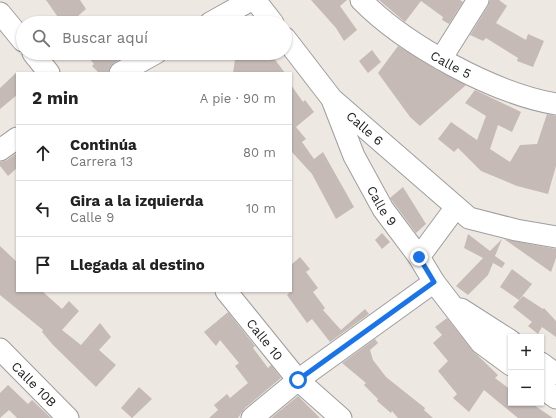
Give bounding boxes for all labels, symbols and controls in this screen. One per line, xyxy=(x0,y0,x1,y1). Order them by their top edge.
search box xyxy=(16,16,292,60)
icon: search xyxy=(30,27,52,49)
text: Buscar aquí xyxy=(62,29,148,47)
street label: Calle 5 xyxy=(428,48,474,82)
text: 2 min xyxy=(32,88,78,108)
text: A pie · 90 m xyxy=(200,91,276,106)
street label: Calle 6 xyxy=(343,108,387,148)
text: Continúa xyxy=(70,136,137,154)
icon: ahead xyxy=(32,142,54,164)
text: 80 m xyxy=(243,145,276,160)
text: Carrera 13 xyxy=(70,154,133,169)
street label: Calle 9 xyxy=(364,183,400,229)
text: Gira a la izquierda xyxy=(70,192,203,210)
icon: left xyxy=(32,198,54,220)
text: 10 m xyxy=(246,201,276,216)
text: Calle 9 xyxy=(70,210,114,225)
route end xyxy=(410,248,428,266)
icon: arrive xyxy=(32,254,54,276)
text: Llegada al destino xyxy=(70,256,205,274)
street label: Calle 10 xyxy=(243,316,286,363)
map controls xyxy=(508,334,544,406)
button: + xyxy=(508,334,544,370)
street label: Calle 10B xyxy=(8,358,60,410)
button: − xyxy=(508,370,544,406)
route start xyxy=(289,371,307,389)

